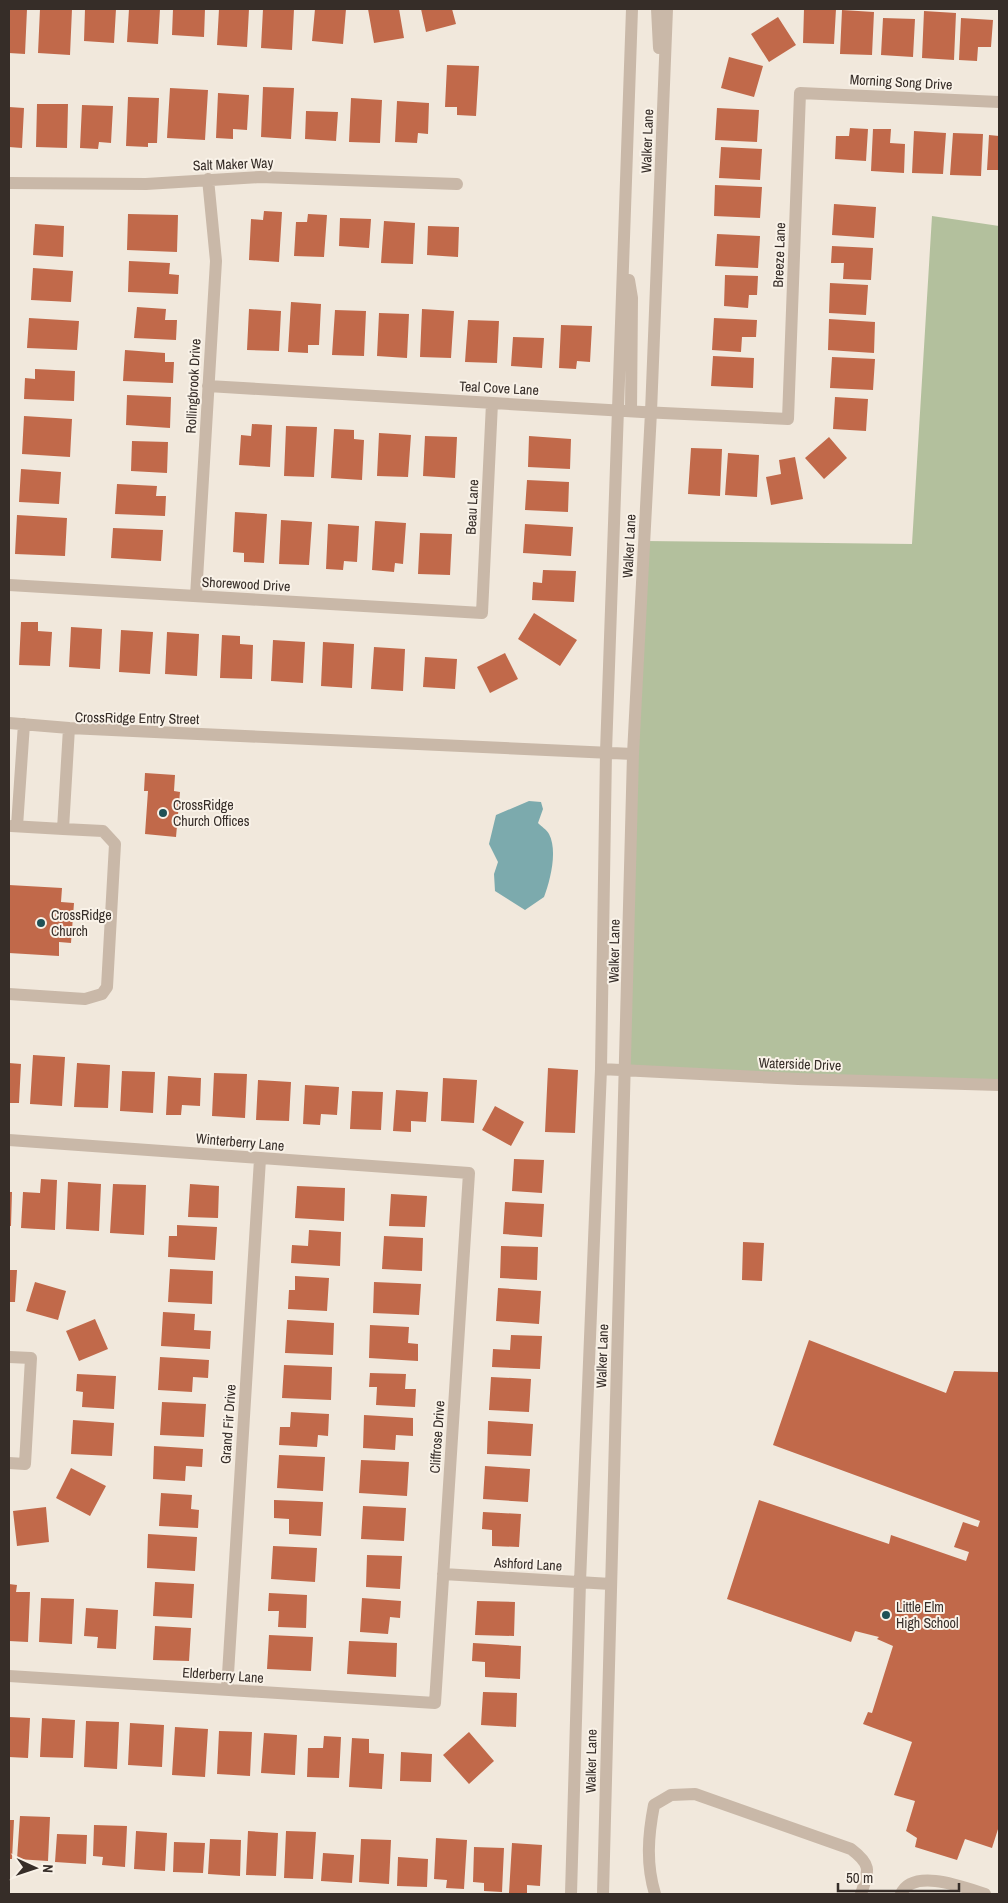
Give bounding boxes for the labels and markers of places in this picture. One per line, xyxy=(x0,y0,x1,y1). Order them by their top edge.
place label: CrossRidge Church Offices xyxy=(173,796,250,830)
marker: CrossRidge Church Offices xyxy=(157,807,169,819)
place label: CrossRidge Church xyxy=(51,906,112,940)
marker: CrossRidge Church xyxy=(35,917,47,929)
place label: Little Elm High School xyxy=(896,1598,959,1632)
marker: Little Elm High School xyxy=(880,1609,892,1621)

